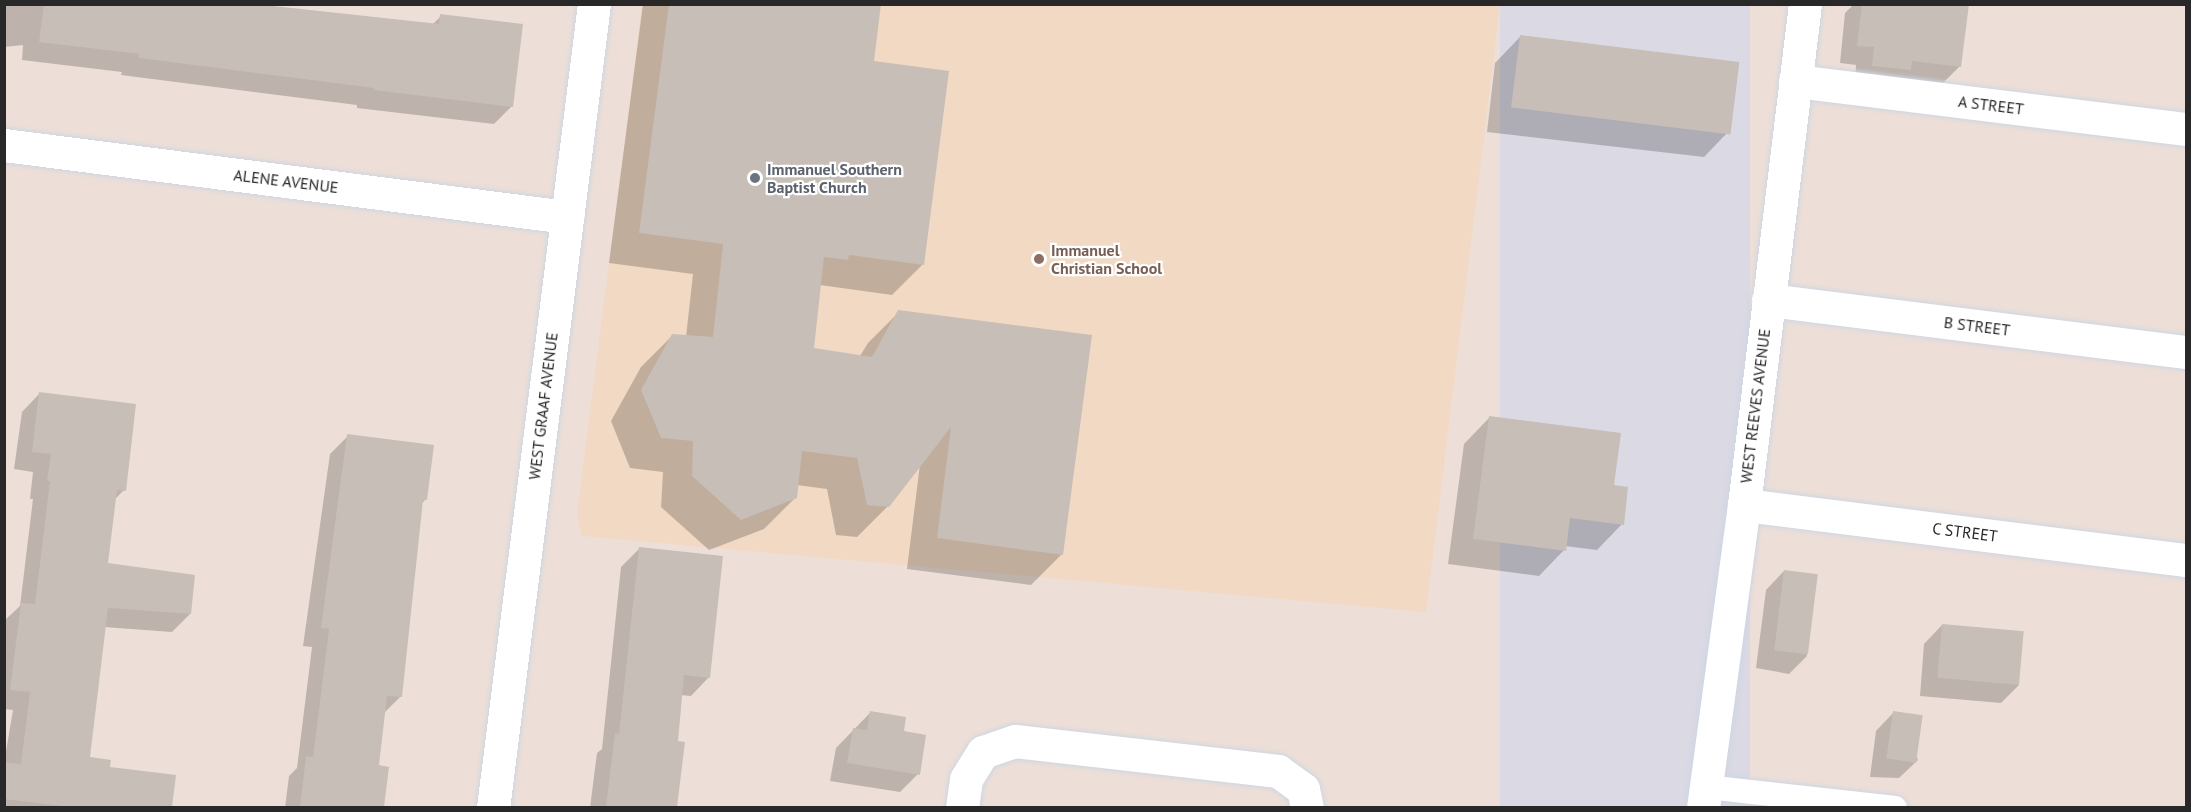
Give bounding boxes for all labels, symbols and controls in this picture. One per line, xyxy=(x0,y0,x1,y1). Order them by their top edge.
street label: A STREET xyxy=(1957,91,2025,119)
place label: Immanuel Southern Baptist Church xyxy=(767,159,902,197)
street label: ALENE AVENUE xyxy=(232,165,340,197)
marker: Immanuel Southern Baptist Church xyxy=(748,171,762,185)
place label: Immanuel Christian School xyxy=(1051,240,1162,278)
marker: Immanuel Christian School xyxy=(1032,252,1046,266)
street label: B STREET xyxy=(1943,312,2011,340)
street label: WEST REEVES AVENUE xyxy=(1736,327,1774,485)
street label: WEST GRAAF AVENUE xyxy=(524,331,562,481)
street label: C STREET xyxy=(1931,518,1999,546)

